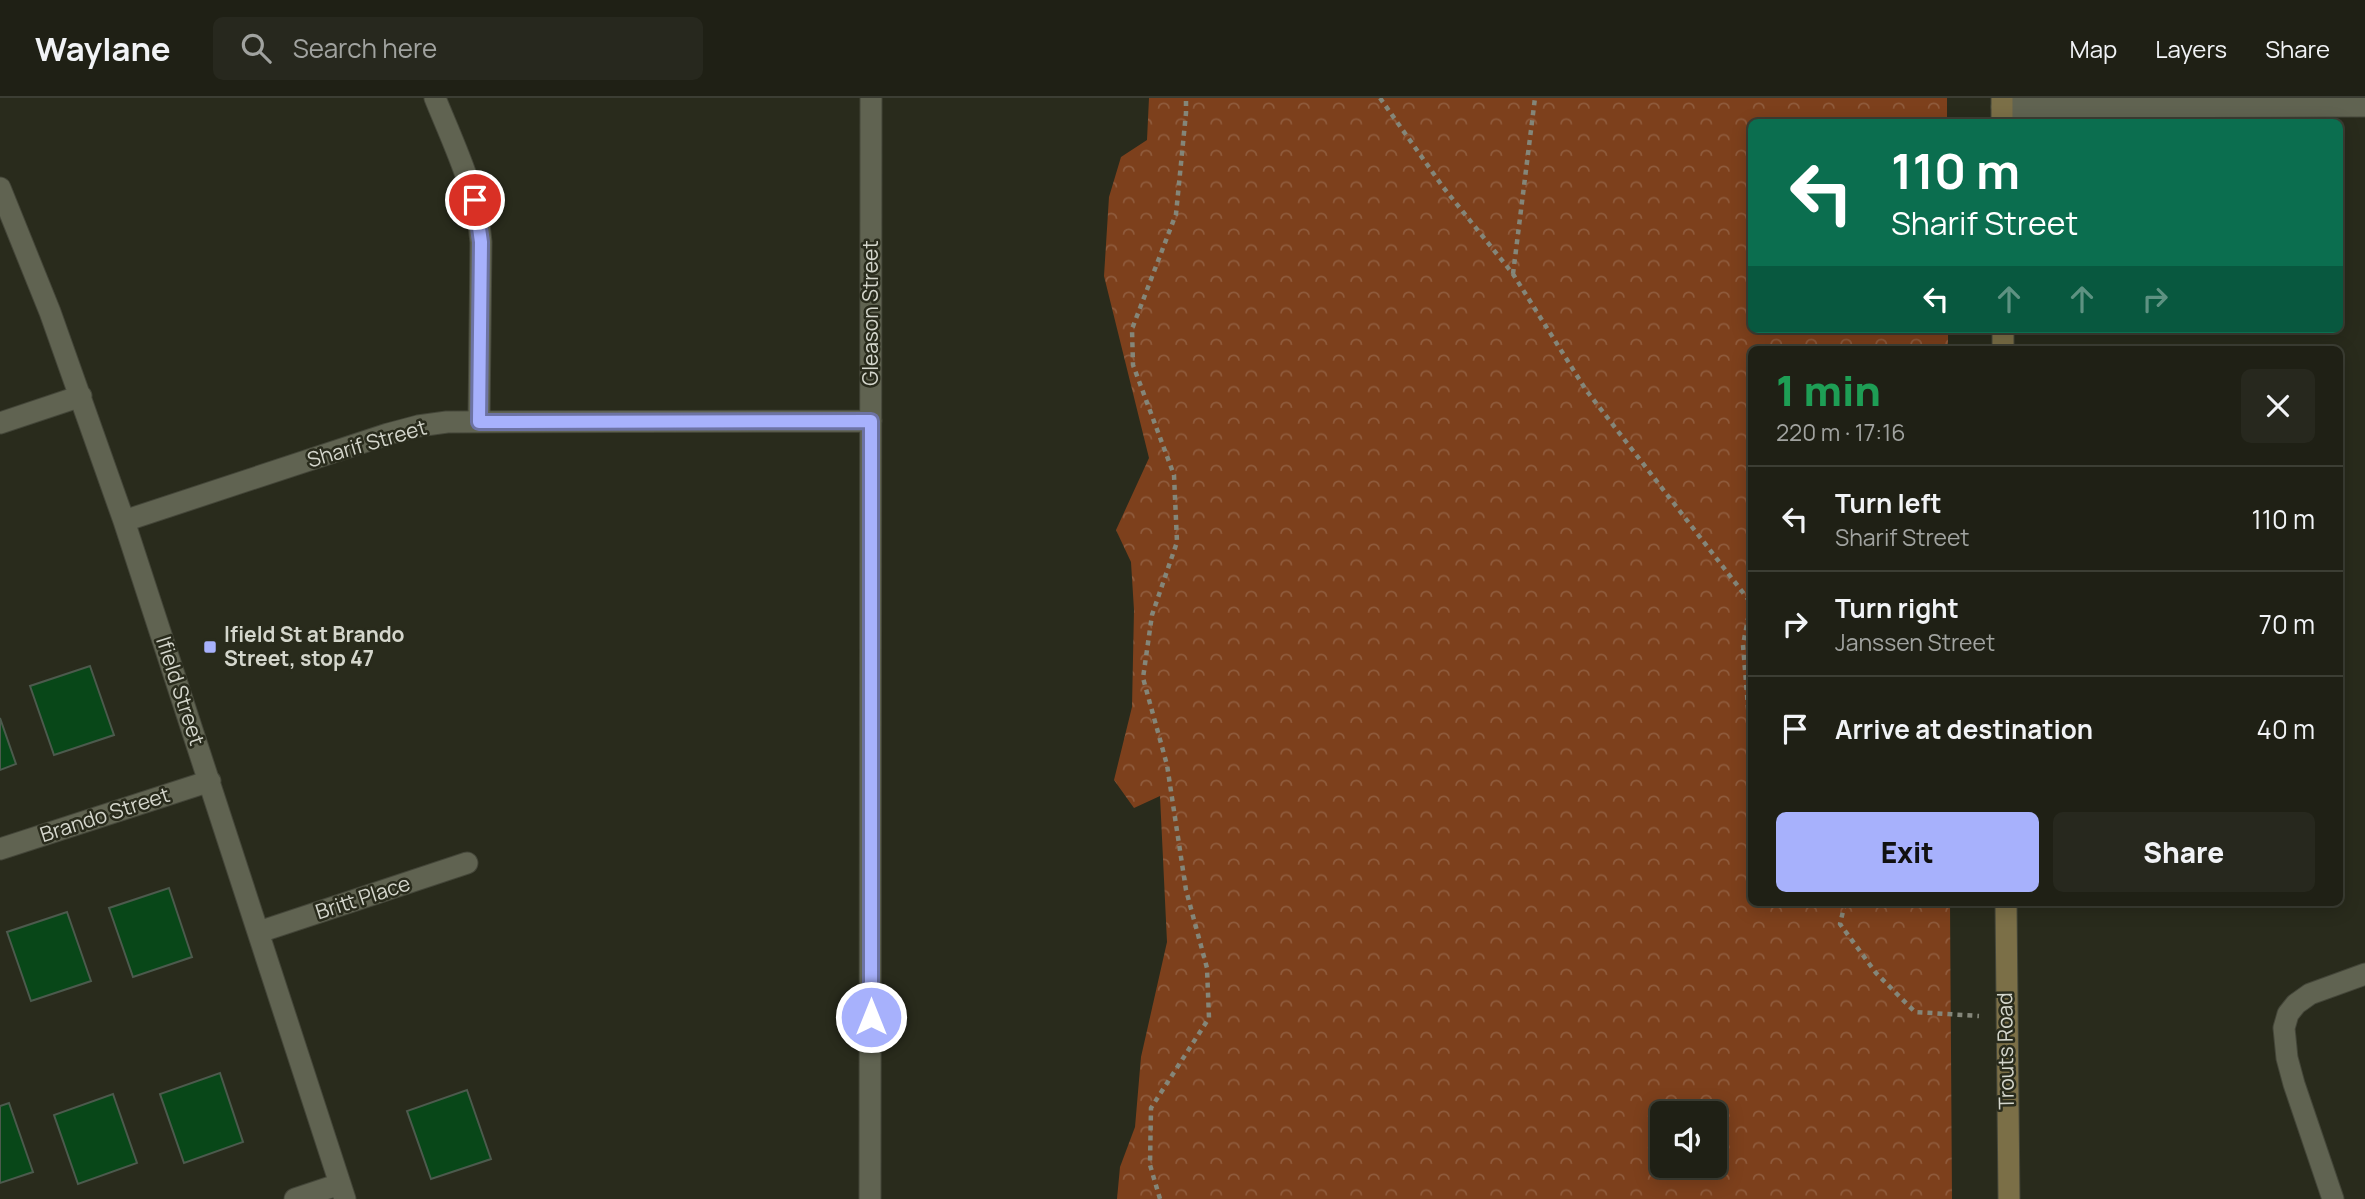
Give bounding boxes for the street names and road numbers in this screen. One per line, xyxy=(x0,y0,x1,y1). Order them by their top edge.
street label: Gleason Street xyxy=(856,240,884,386)
street label: Sharif Street xyxy=(304,413,430,473)
street label: Ifield Street xyxy=(150,633,212,749)
street label: Brando Street xyxy=(36,780,173,848)
street label: Britt Place xyxy=(312,869,414,926)
street label: Trouts Road xyxy=(1990,992,2020,1110)

